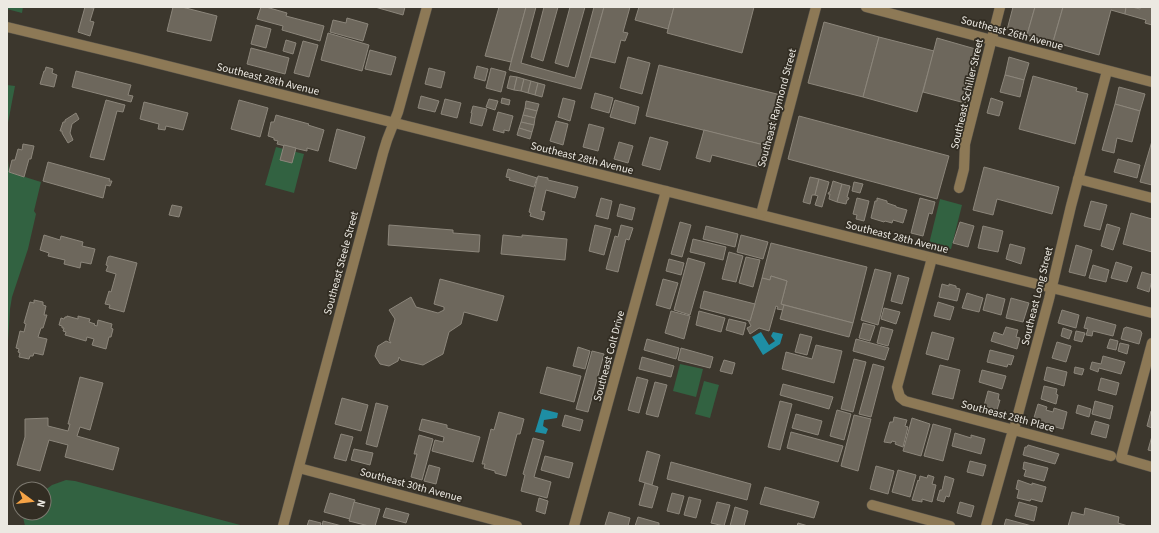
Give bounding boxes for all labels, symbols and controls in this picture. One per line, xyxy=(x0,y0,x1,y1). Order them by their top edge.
street label: Southeast 26th Avenue xyxy=(959,12,1065,54)
street label: Southeast Schiller Street xyxy=(947,37,987,151)
street label: Southeast Raymond Street xyxy=(754,47,800,169)
street label: Southeast 28th Avenue xyxy=(215,59,321,99)
street label: Southeast 28th Avenue xyxy=(529,138,635,178)
street label: Southeast Steele Street xyxy=(320,209,362,317)
street label: Southeast 28th Avenue xyxy=(844,217,950,257)
street label: Southeast Long Street xyxy=(1017,245,1057,347)
street label: Southeast Colt Drive xyxy=(590,308,628,403)
street label: Southeast 28th Place xyxy=(960,396,1057,436)
street label: Southeast 30th Avenue xyxy=(358,464,464,506)
north arrow xyxy=(12,481,52,521)
text: N xyxy=(33,498,49,509)

